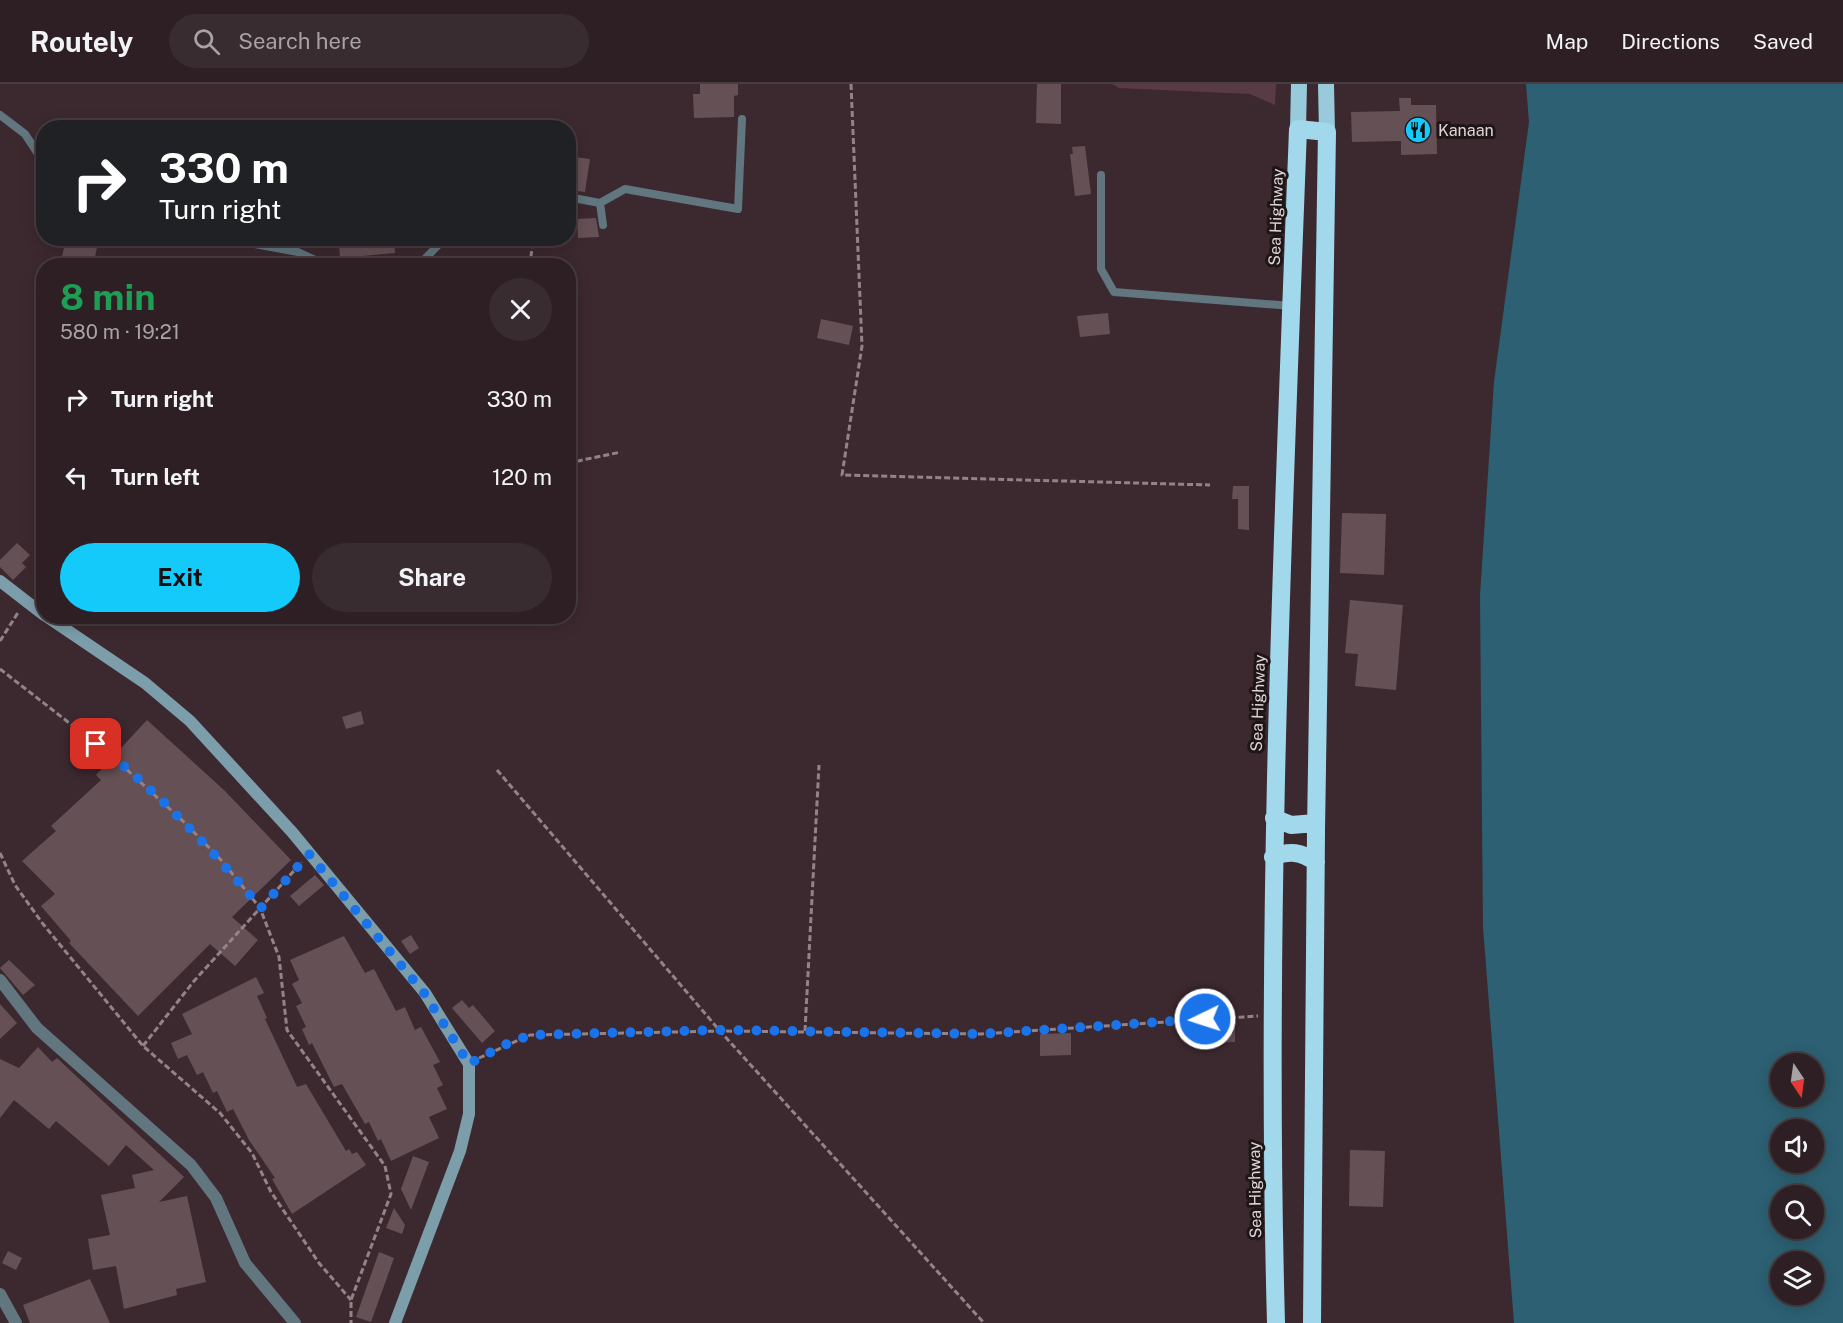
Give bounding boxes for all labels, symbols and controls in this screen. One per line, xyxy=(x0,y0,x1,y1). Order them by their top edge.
search box xyxy=(169,14,589,68)
text: Routely xyxy=(30,25,133,58)
icon: search xyxy=(190,25,223,58)
text: Search here xyxy=(238,28,362,54)
text: Map xyxy=(1546,29,1588,54)
text: Directions xyxy=(1621,29,1720,54)
text: Saved xyxy=(1753,29,1813,54)
restaurant icon: Kanaan xyxy=(1403,115,1433,145)
place label: Kanaan xyxy=(1438,121,1494,140)
text: 330 m xyxy=(159,143,289,192)
icon: right xyxy=(60,144,138,222)
street label: Sea Highway xyxy=(1265,168,1287,266)
text: Turn right xyxy=(159,193,282,225)
text: 8 min xyxy=(60,276,156,318)
button: close xyxy=(489,278,552,341)
text: 580 m · 19:21 xyxy=(60,320,180,344)
icon: right xyxy=(60,383,93,416)
text: Turn right xyxy=(111,386,214,412)
text: 330 m xyxy=(487,386,552,412)
icon: left xyxy=(60,461,93,494)
text: Turn left xyxy=(111,464,200,490)
text: 120 m xyxy=(492,464,552,490)
button: Exit xyxy=(60,543,300,612)
button: Share xyxy=(312,543,552,612)
street label: Sea Highway xyxy=(1247,654,1269,752)
pin xyxy=(70,718,121,769)
icon: arrive xyxy=(79,727,112,760)
position arrow xyxy=(1173,987,1237,1051)
north arrow xyxy=(1770,1053,1824,1107)
map controls xyxy=(1770,1053,1824,1305)
button: sound xyxy=(1770,1119,1824,1173)
street label: Sea Highway xyxy=(1245,1141,1265,1239)
button: search xyxy=(1770,1185,1824,1239)
button: layers xyxy=(1770,1251,1824,1305)

